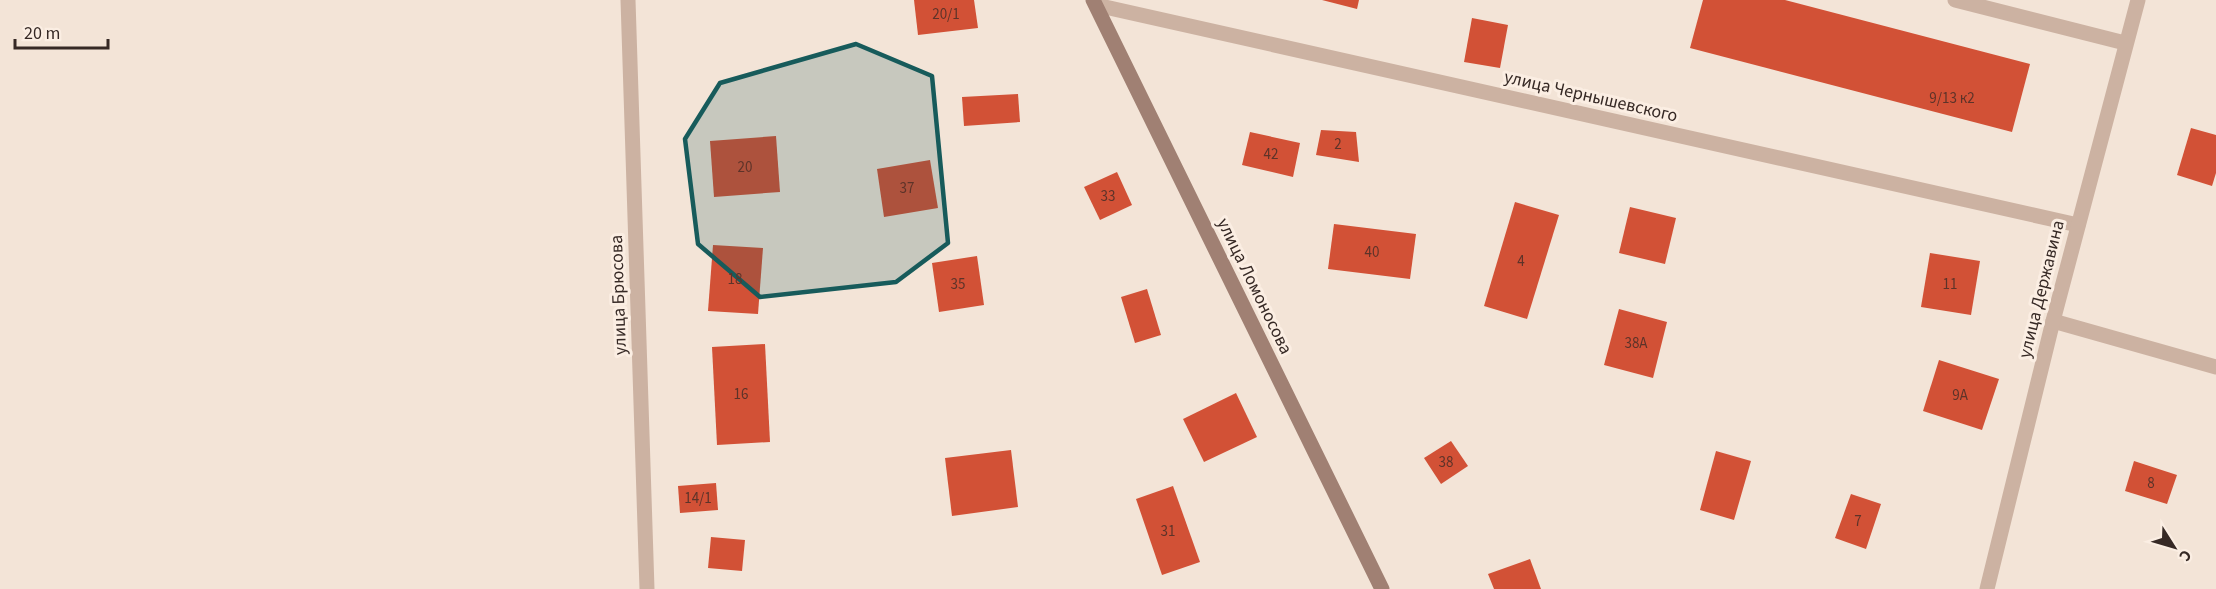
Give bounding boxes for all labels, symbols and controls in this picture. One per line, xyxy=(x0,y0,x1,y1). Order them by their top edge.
house number: 20/1 xyxy=(932,4,960,25)
scale bar xyxy=(15,12,108,50)
text: 20 m xyxy=(24,21,60,46)
street label: улица Чернышевского xyxy=(1502,64,1680,129)
house number: 9/13 к2 xyxy=(1929,88,1975,109)
house number: 2 xyxy=(1334,134,1342,155)
house number: 42 xyxy=(1264,144,1278,165)
house number: 20 xyxy=(738,157,752,178)
house number: 37 xyxy=(900,178,914,199)
house number: 33 xyxy=(1101,186,1115,207)
street label: улица Ломоносова xyxy=(1211,214,1298,359)
street label: улица Державина xyxy=(2012,218,2071,361)
street label: улица Брюсова xyxy=(604,234,633,356)
house number: 40 xyxy=(1365,242,1379,263)
house number: 4 xyxy=(1517,251,1525,272)
house number: 18 xyxy=(728,269,742,290)
house number: 35 xyxy=(951,274,965,295)
house number: 11 xyxy=(1943,274,1957,295)
house number: 38А xyxy=(1624,333,1648,354)
house number: 16 xyxy=(734,384,748,405)
house number: 9А xyxy=(1952,385,1969,406)
house number: 38 xyxy=(1439,452,1453,473)
house number: 8 xyxy=(2147,473,2155,494)
house number: 14/1 xyxy=(684,488,712,509)
house number: 7 xyxy=(1854,511,1862,532)
north arrow xyxy=(2144,517,2204,577)
house number: 31 xyxy=(1161,521,1175,542)
text: С xyxy=(2174,545,2197,566)

